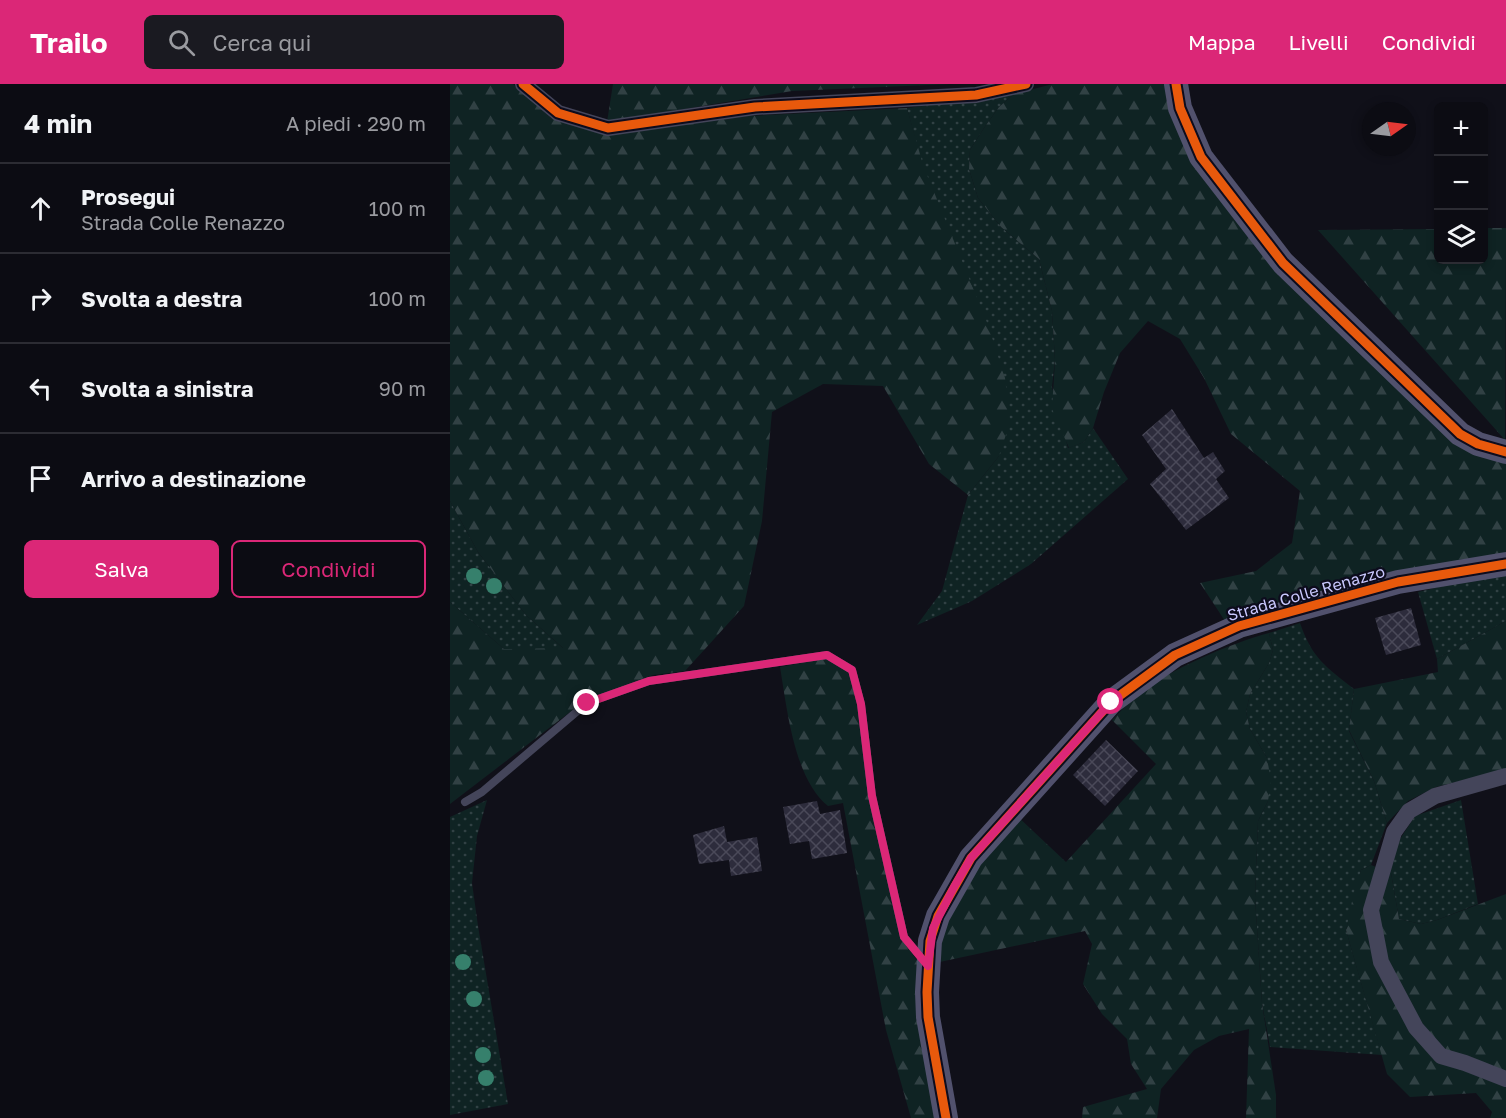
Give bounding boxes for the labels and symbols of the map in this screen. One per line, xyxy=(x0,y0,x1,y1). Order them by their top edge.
north arrow xyxy=(1362,102,1416,156)
street label: Strada Colle Renazzo xyxy=(1225,561,1387,625)
route start xyxy=(1097,688,1123,714)
route end xyxy=(573,689,599,715)

